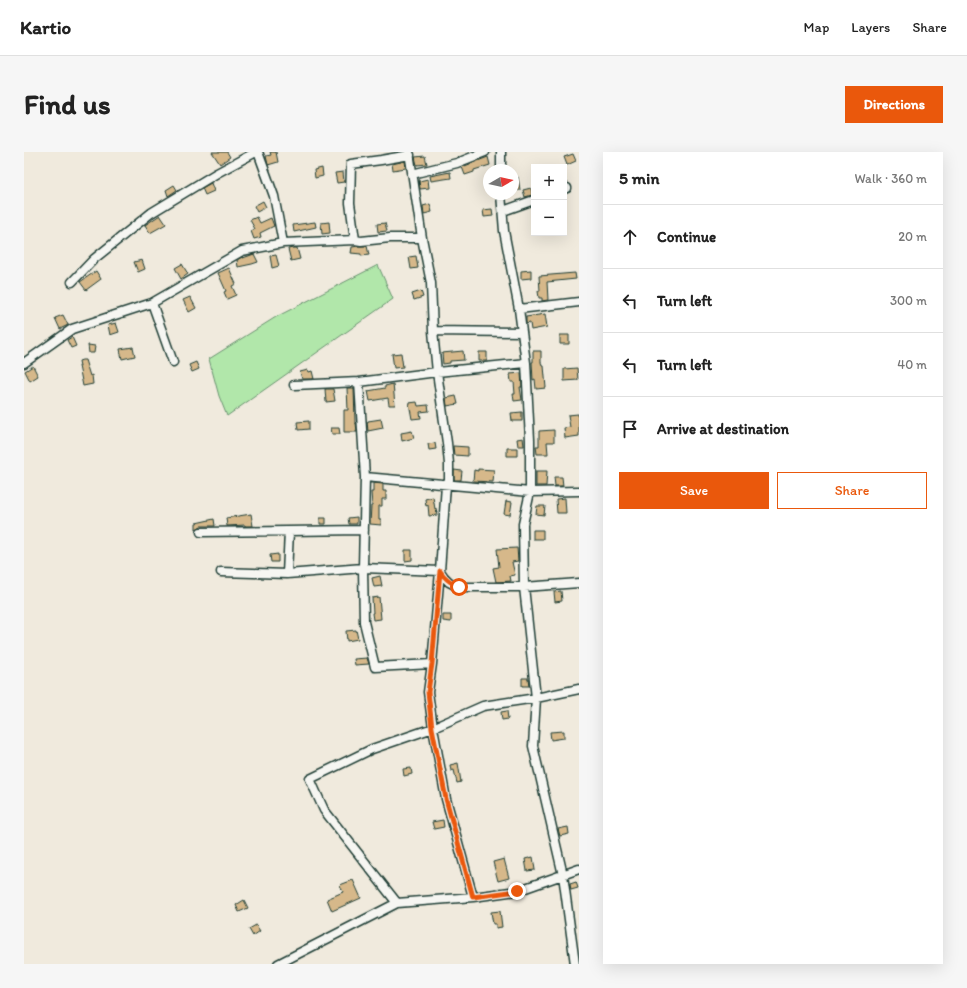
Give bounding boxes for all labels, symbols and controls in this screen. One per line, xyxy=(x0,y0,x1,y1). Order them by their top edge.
text: Kartio xyxy=(20,16,71,39)
text: Map xyxy=(804,19,829,36)
text: Layers xyxy=(851,19,890,36)
text: Share xyxy=(912,19,947,36)
button: Directions xyxy=(845,86,943,123)
text: Find us xyxy=(24,87,111,121)
north arrow xyxy=(483,164,519,200)
map controls xyxy=(531,164,567,236)
button: + xyxy=(531,164,567,200)
text: 5 min xyxy=(619,168,659,188)
text: Walk · 360 m xyxy=(854,171,927,186)
button: − xyxy=(531,200,567,236)
icon: ahead xyxy=(619,226,641,248)
text: Continue xyxy=(657,228,716,246)
text: 20 m xyxy=(898,229,927,244)
icon: left xyxy=(619,290,641,312)
text: Turn left xyxy=(657,292,712,310)
text: 300 m xyxy=(890,293,927,308)
icon: left xyxy=(619,354,641,376)
text: Turn left xyxy=(657,356,712,374)
text: 40 m xyxy=(897,357,927,372)
icon: arrive xyxy=(619,418,641,440)
text: Arrive at destination xyxy=(657,420,789,438)
button: Save xyxy=(619,472,769,509)
button: Share xyxy=(777,472,927,509)
route start xyxy=(450,578,468,596)
route end xyxy=(508,882,526,900)

